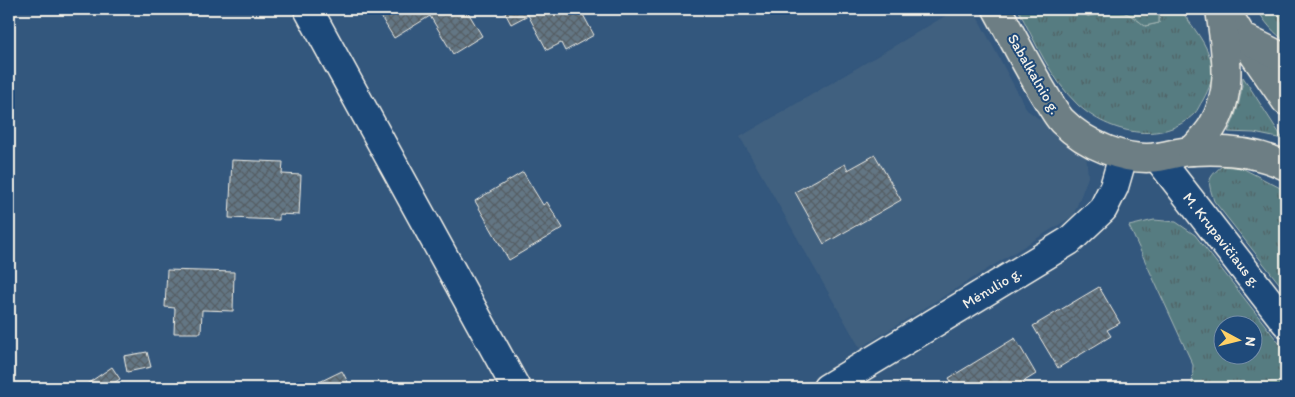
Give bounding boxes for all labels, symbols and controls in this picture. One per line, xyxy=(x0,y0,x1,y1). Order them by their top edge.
street label: Sabalkalnio g. xyxy=(1004,31,1064,117)
street label: M. Krupavičiaus g. xyxy=(1179,189,1265,291)
street label: Mėnulio g. xyxy=(959,263,1025,313)
north arrow xyxy=(1212,314,1262,364)
text: N xyxy=(1241,336,1259,347)

